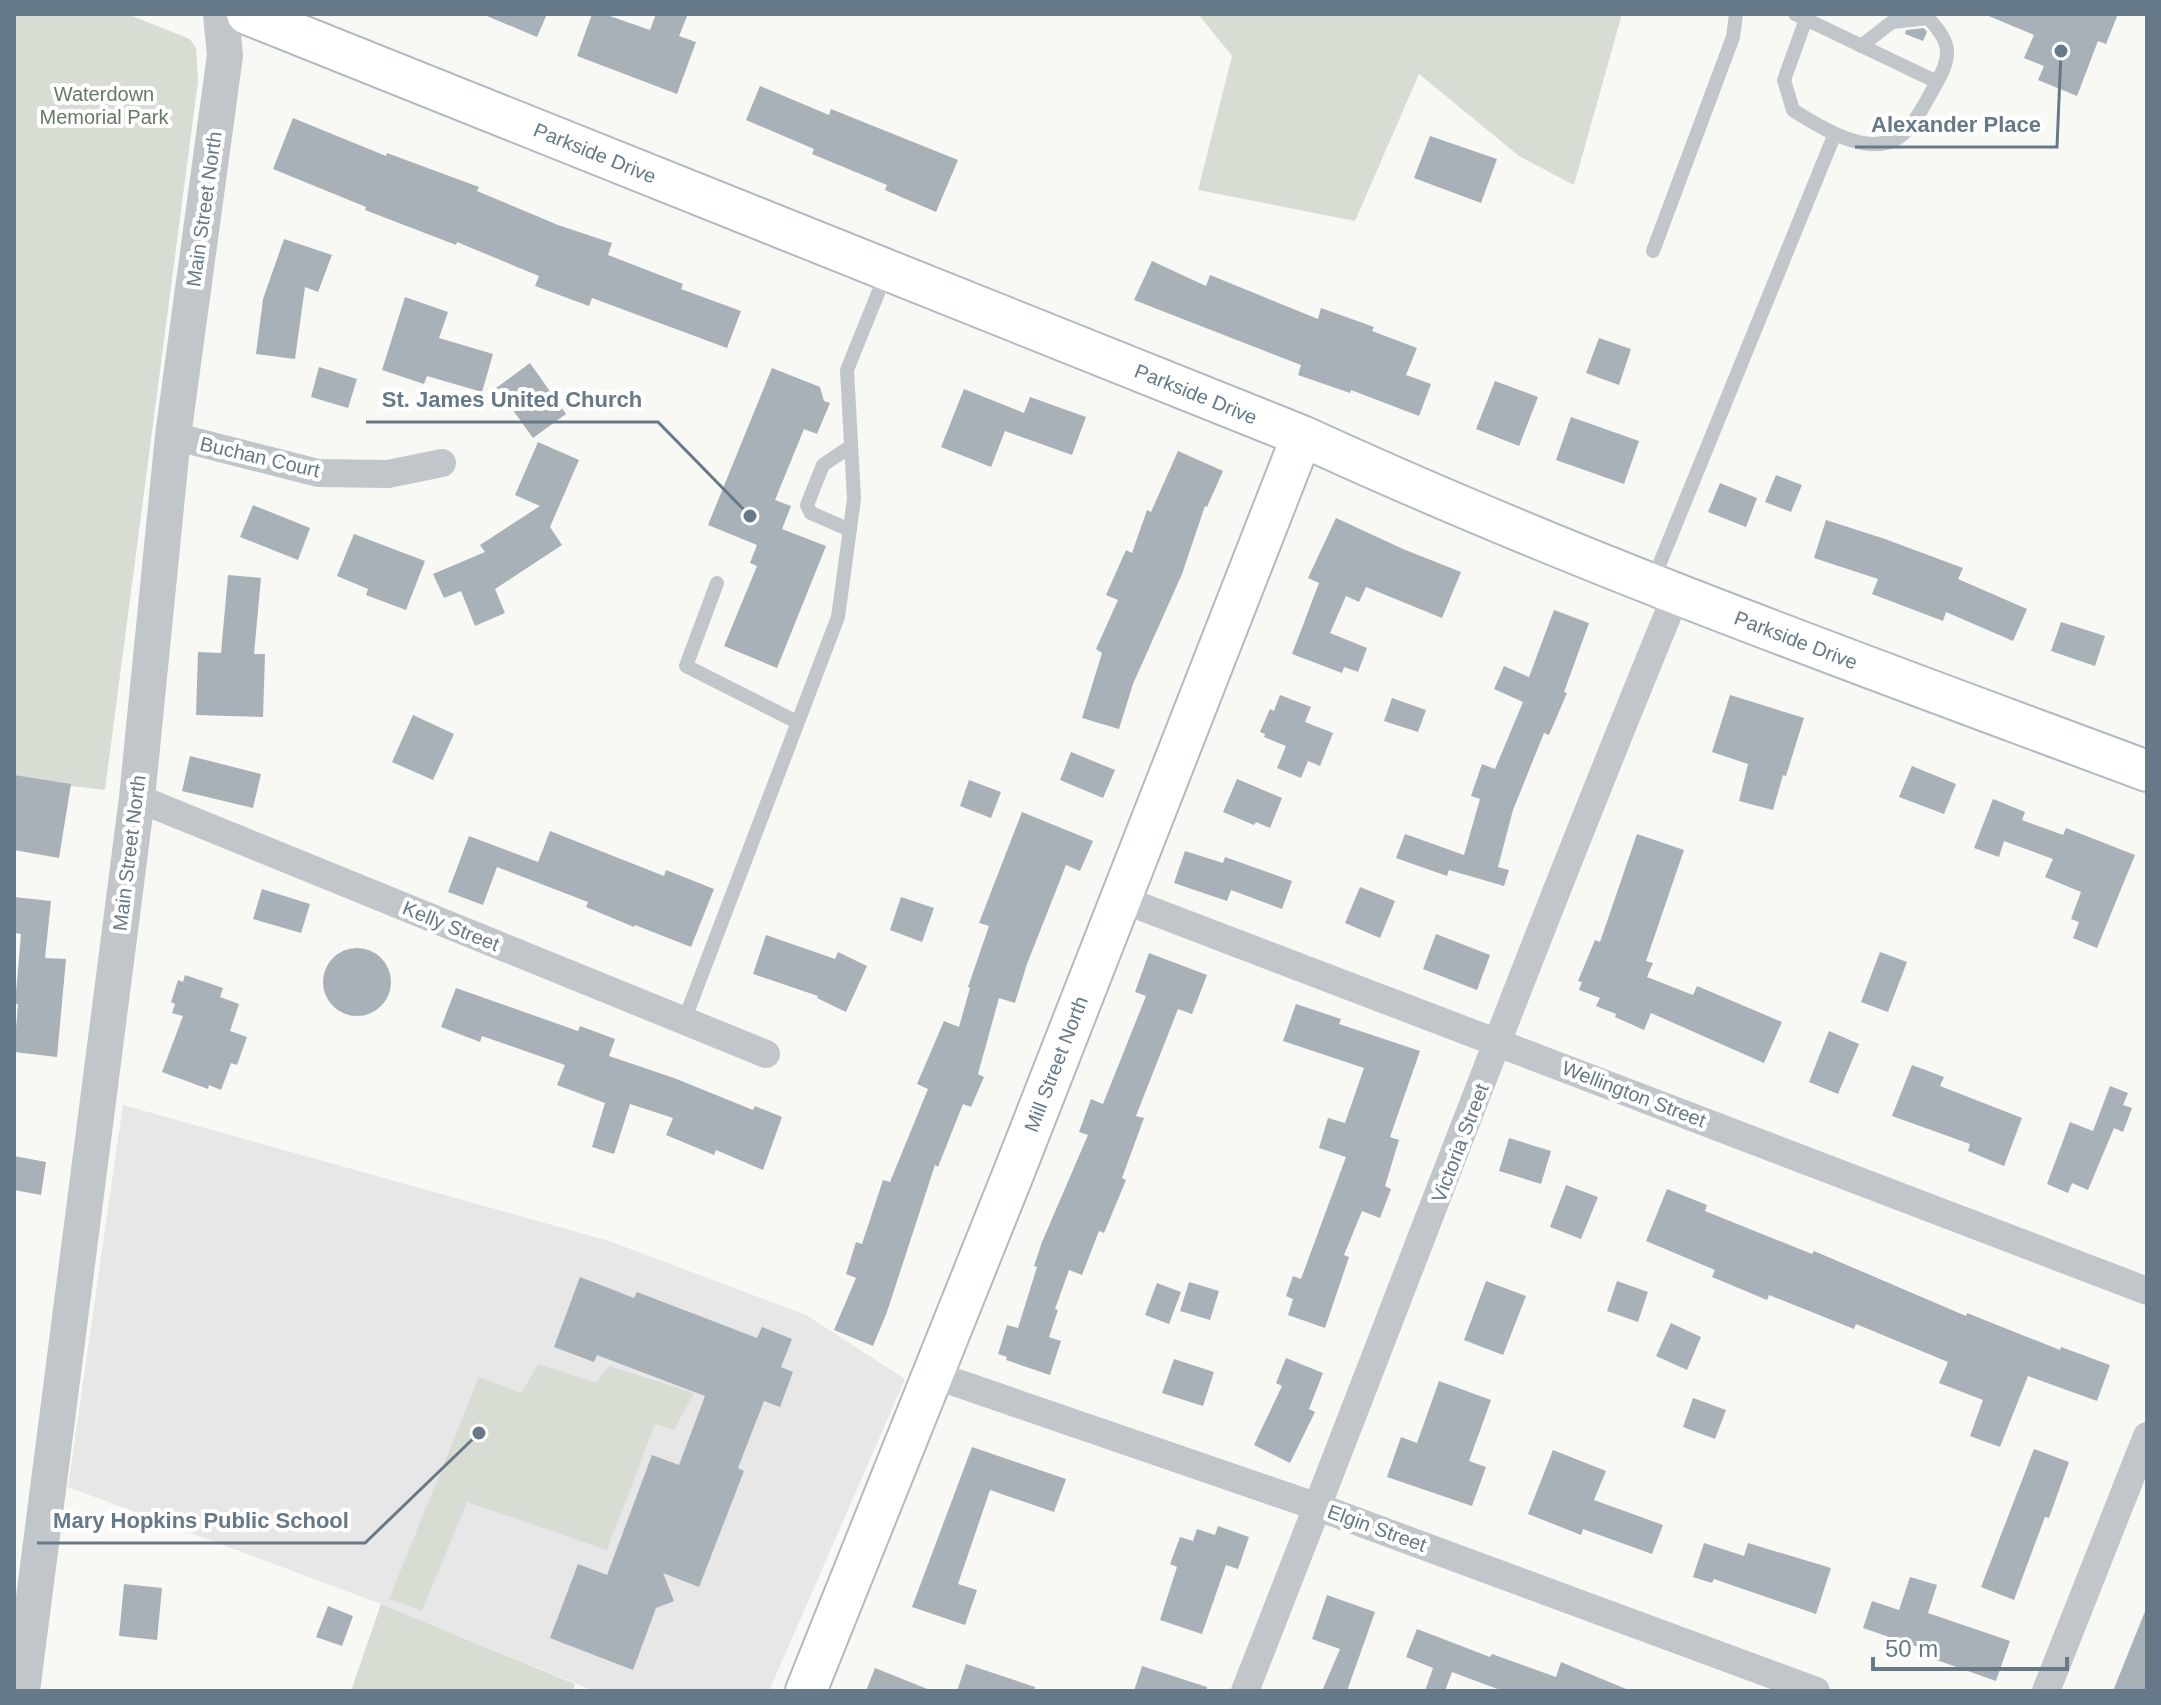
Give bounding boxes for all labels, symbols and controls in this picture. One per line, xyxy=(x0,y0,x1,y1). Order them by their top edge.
park label: Waterdown Memorial Park xyxy=(40,83,169,128)
callout: Alexander Place xyxy=(1855,101,2057,147)
text: Alexander Place xyxy=(1871,112,2041,137)
street label: Parkside Drive xyxy=(531,118,659,188)
street label: Main Street North xyxy=(182,130,226,288)
street label: Parkside Drive xyxy=(1132,359,1260,429)
callout: St. James United Church xyxy=(366,376,658,422)
text: St. James United Church xyxy=(382,387,642,412)
street label: Buchan Court xyxy=(198,433,322,482)
street label: Parkside Drive xyxy=(1731,606,1861,674)
street label: Main Street North xyxy=(109,774,149,932)
street label: Kelly Street xyxy=(399,897,503,956)
street label: Mill Street North xyxy=(1020,993,1092,1135)
street label: Wellington Street xyxy=(1559,1057,1709,1132)
street label: Victoria Street xyxy=(1427,1080,1493,1205)
callout: Mary Hopkins Public School xyxy=(37,1497,365,1543)
street label: Elgin Street xyxy=(1325,1500,1430,1556)
text: Mary Hopkins Public School xyxy=(53,1508,349,1533)
scale bar xyxy=(1873,1621,2067,1671)
text: 50 m xyxy=(1885,1635,1938,1662)

